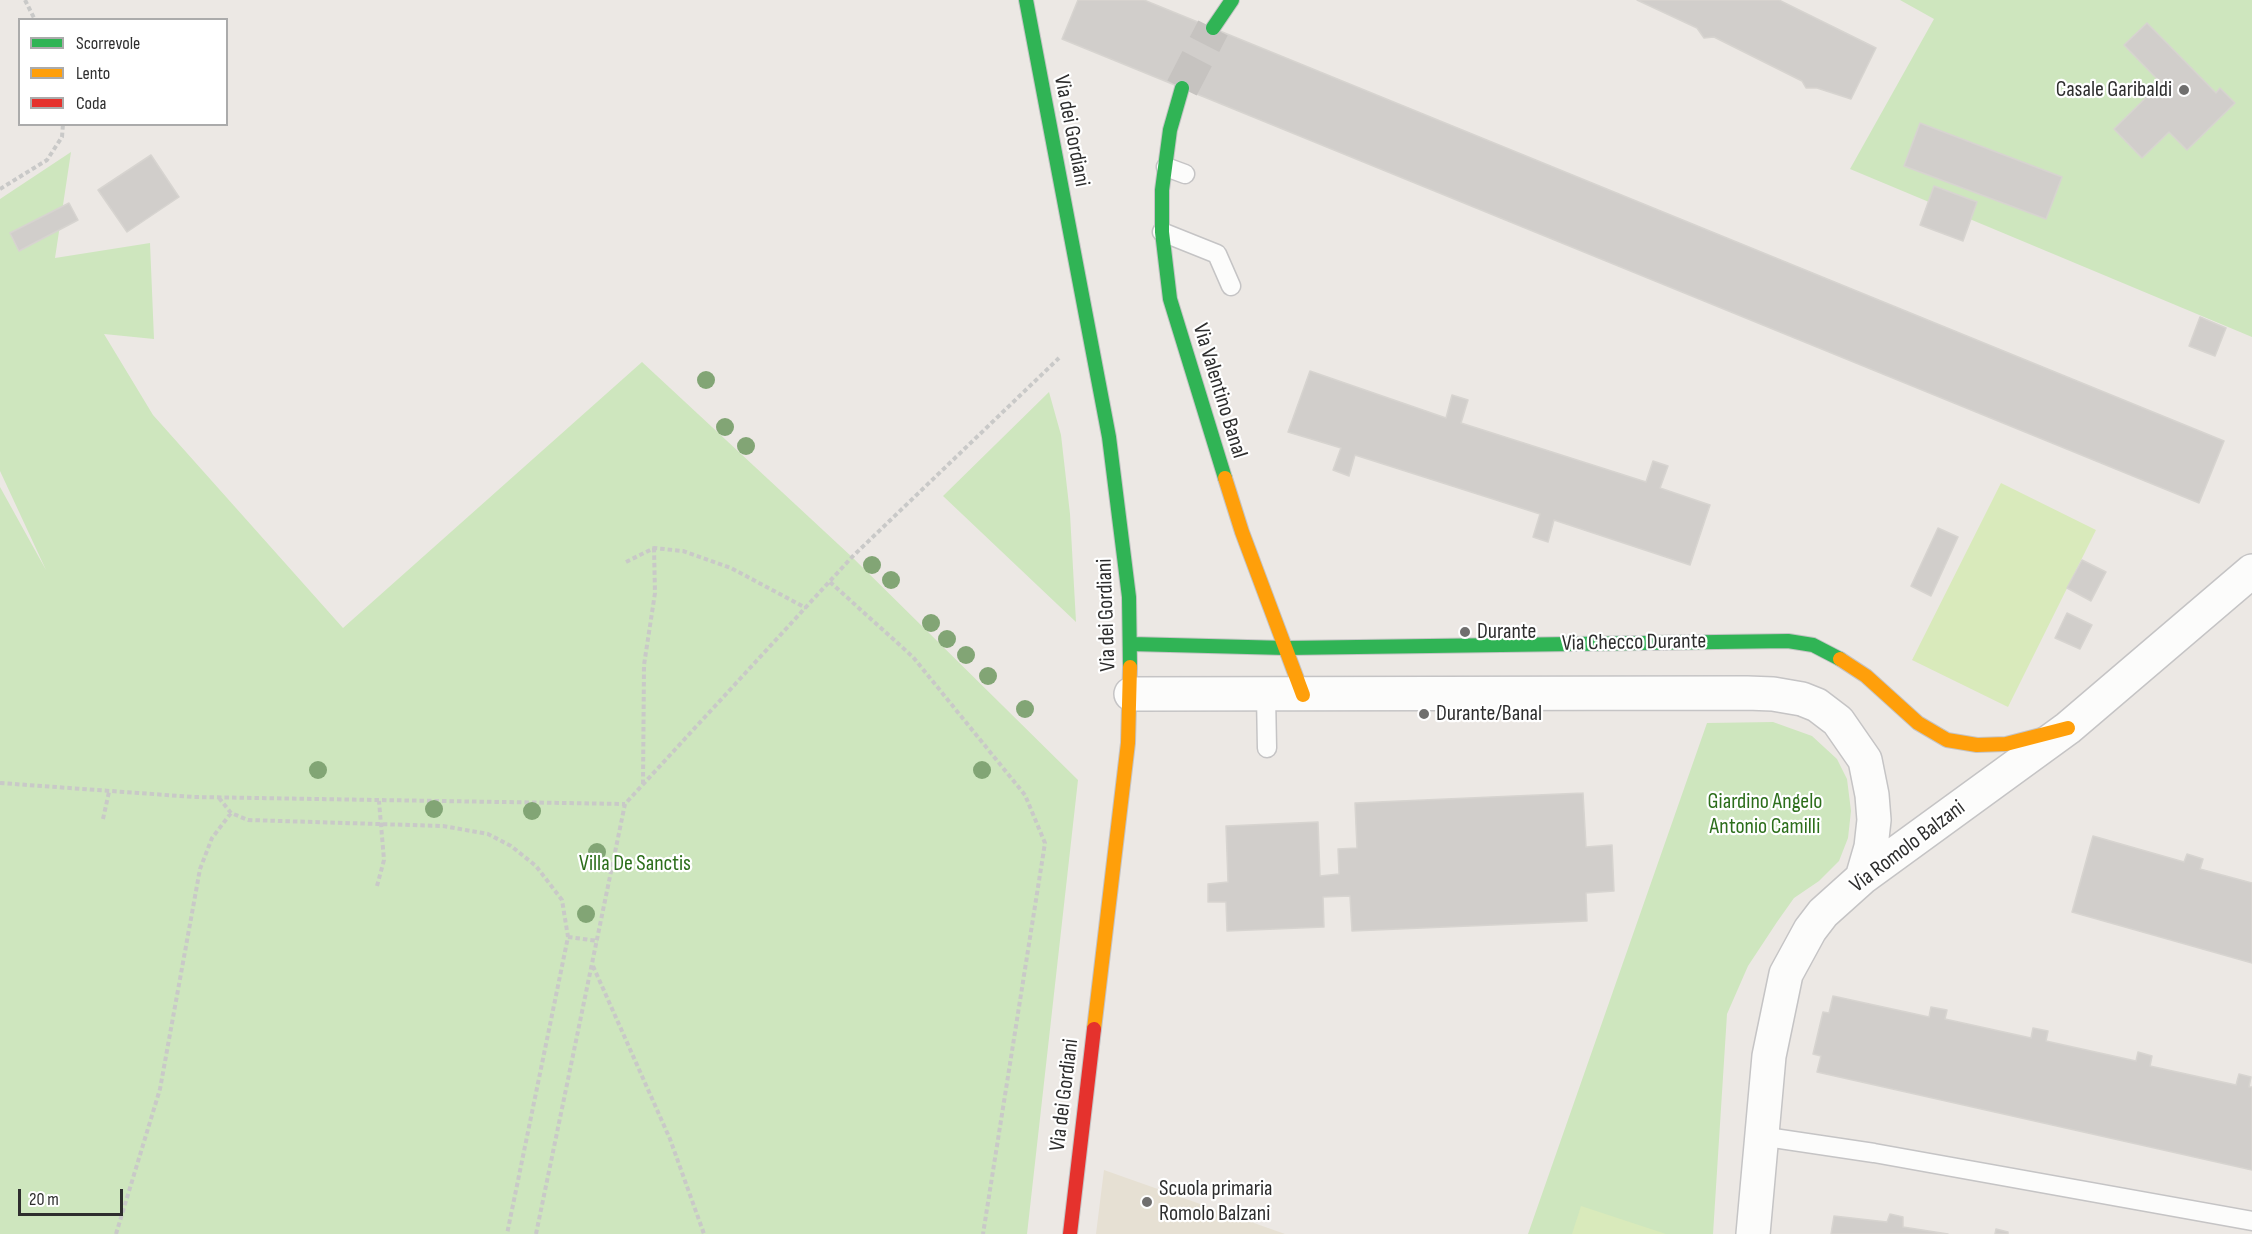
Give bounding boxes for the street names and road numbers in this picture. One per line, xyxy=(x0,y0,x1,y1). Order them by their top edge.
street label: Via dei Gordiani xyxy=(1047,73,1095,189)
street label: Via Valentino Banal xyxy=(1186,321,1252,461)
street label: Via dei Gordiani xyxy=(1092,558,1122,672)
street label: Via Checco Durante xyxy=(1562,629,1706,657)
street label: Via Romolo Balzani xyxy=(1845,795,1971,899)
street label: Via dei Gordiani xyxy=(1045,1037,1085,1153)

